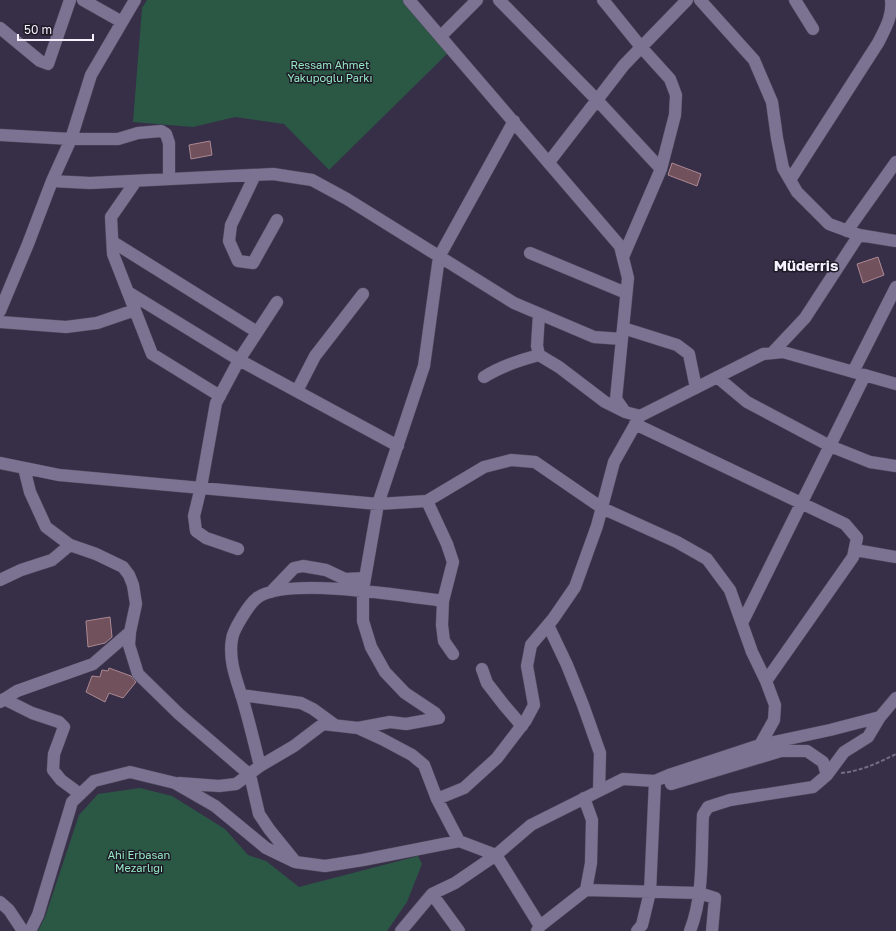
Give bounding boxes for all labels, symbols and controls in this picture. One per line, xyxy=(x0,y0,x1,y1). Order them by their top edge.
scale bar xyxy=(18,16,93,42)
text: 50 m xyxy=(24,22,52,37)
park label: Ressam Ahmet Yakupoğlu Parkı xyxy=(287,58,373,84)
district label: Müderris xyxy=(774,256,838,274)
park label: Ahi Erbasan Mezarlığı xyxy=(108,848,170,874)

